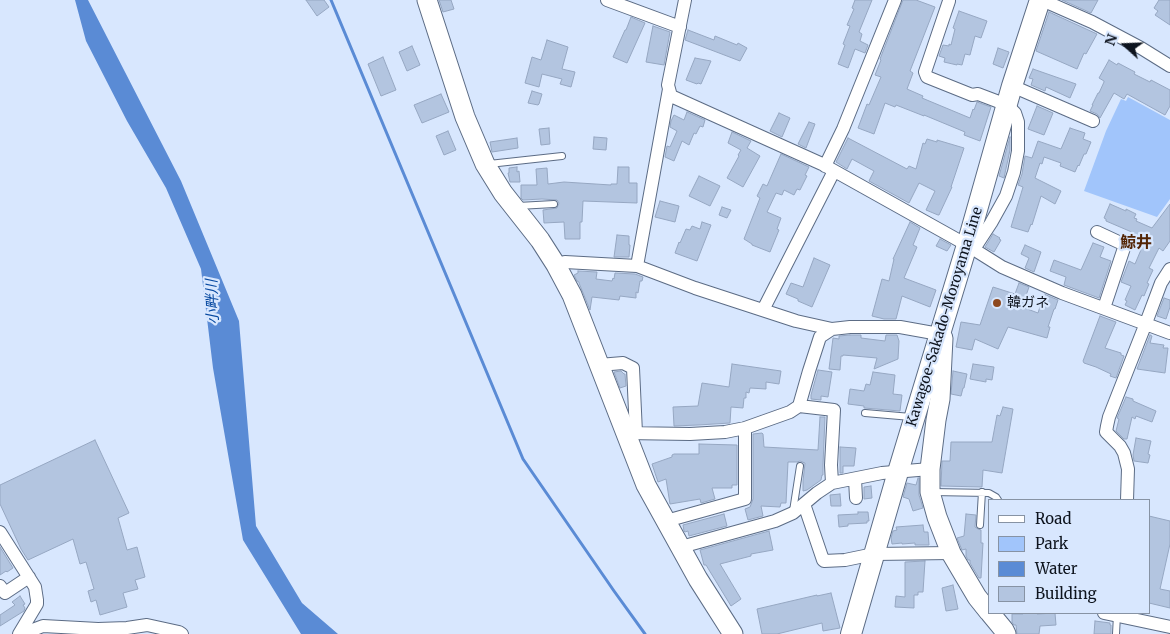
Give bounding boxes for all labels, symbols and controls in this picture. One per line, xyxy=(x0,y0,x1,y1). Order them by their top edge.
north arrow xyxy=(1100,20,1150,70)
text: N xyxy=(1101,32,1121,48)
street label: Kawagoe-Sakado-Moroyama Line xyxy=(904,205,986,429)
district label: 鯨井 xyxy=(1120,233,1152,253)
water label: 小畔川 xyxy=(203,279,223,325)
place label: 韓ガネ xyxy=(1007,295,1049,311)
marker: 韓ガネ xyxy=(991,297,1003,309)
legend xyxy=(988,499,1150,614)
text: Road xyxy=(1035,509,1071,528)
text: Park xyxy=(1035,534,1068,553)
text: Water xyxy=(1035,559,1077,578)
text: Building xyxy=(1035,584,1097,603)

